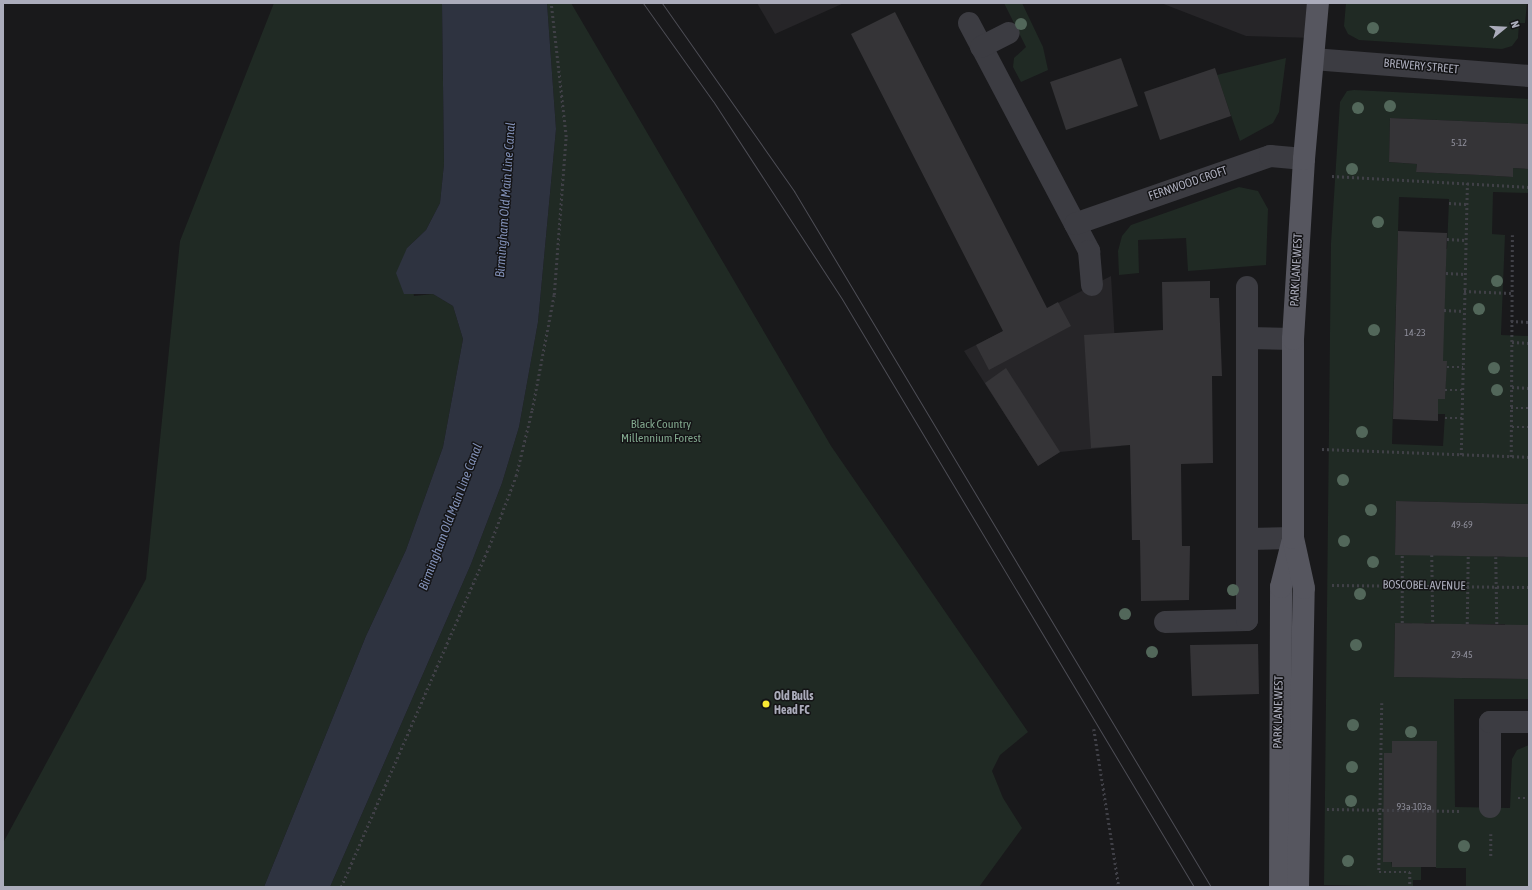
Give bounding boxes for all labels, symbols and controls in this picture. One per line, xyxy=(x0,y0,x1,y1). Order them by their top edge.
north arrow xyxy=(1484,8,1524,48)
text: N xyxy=(1509,19,1522,29)
street label: BREWERY STREET xyxy=(1383,57,1459,77)
water label: Birmingham Old Main Line Canal xyxy=(493,122,519,278)
house number: 5-12 xyxy=(1451,137,1467,149)
street label: FERNWOOD CROFT xyxy=(1147,164,1229,204)
street label: PARK LANE WEST xyxy=(1288,233,1306,307)
house number: 14-23 xyxy=(1404,327,1426,339)
park label: Black Country Millennium Forest xyxy=(621,418,701,446)
water label: Birmingham Old Main Line Canal xyxy=(416,442,486,592)
house number: 49-69 xyxy=(1451,519,1473,531)
street label: BOSCOBEL AVENUE xyxy=(1382,578,1466,594)
house number: 29-45 xyxy=(1451,649,1473,661)
street label: PARK LANE WEST xyxy=(1271,675,1287,749)
place label: Old Bulls Head FC xyxy=(774,690,813,718)
marker: Old Bulls Head FC xyxy=(761,699,771,709)
house number: 93a-103a xyxy=(1397,801,1431,813)

